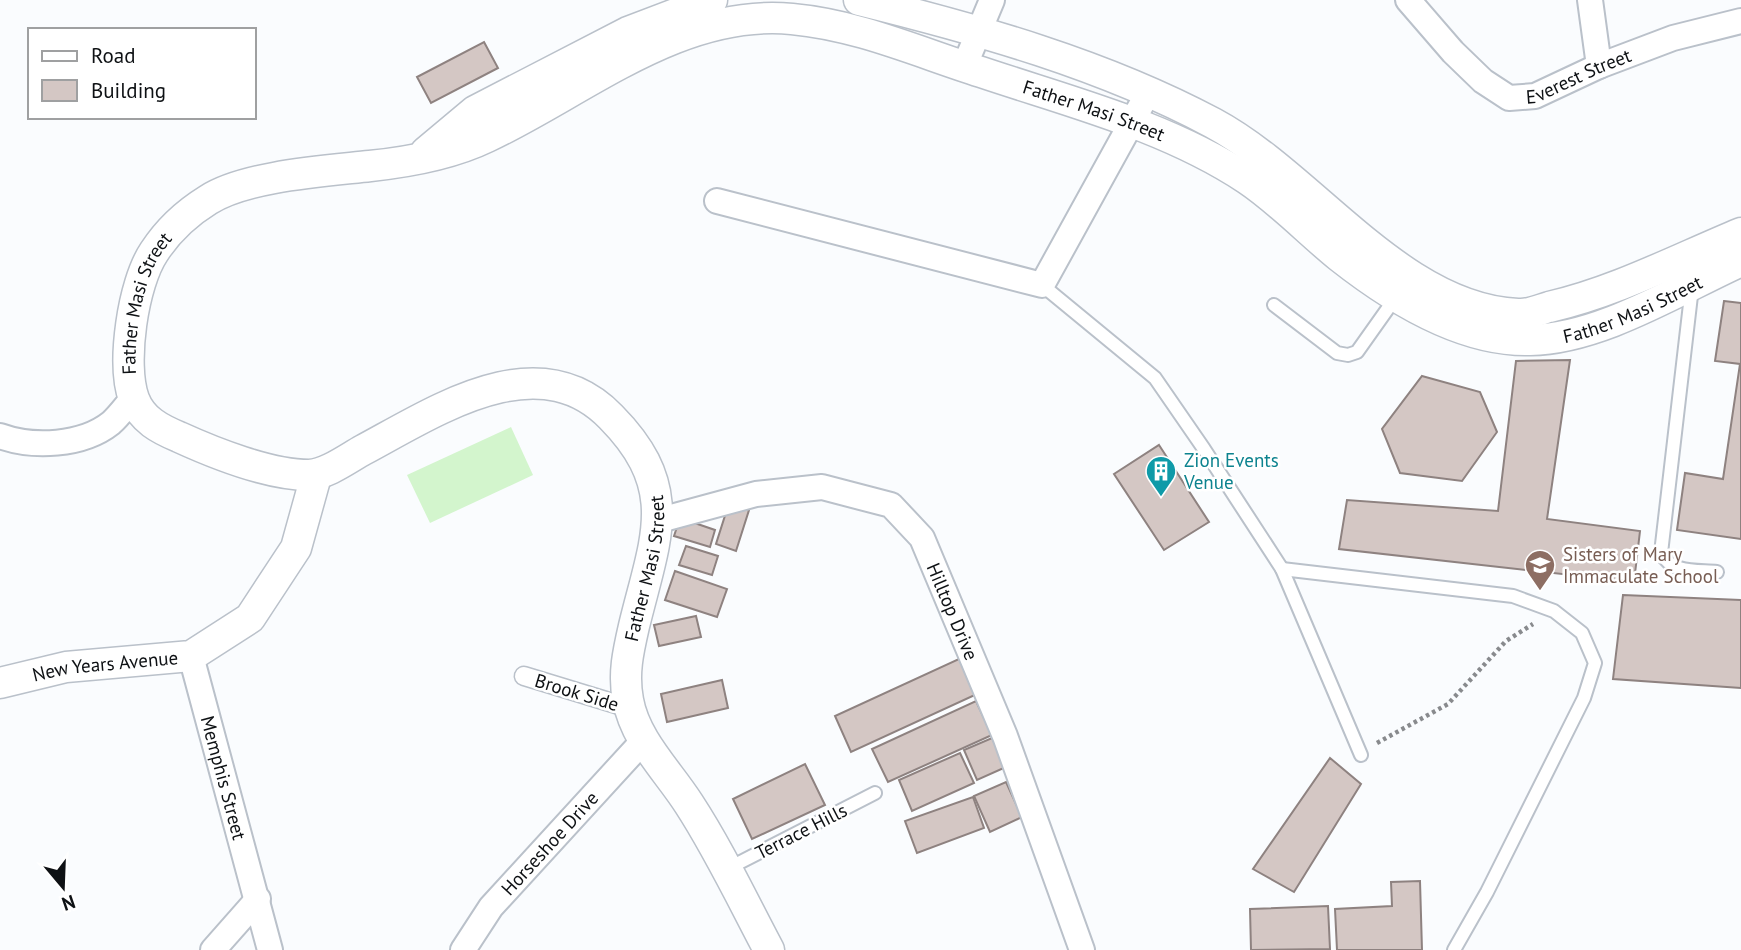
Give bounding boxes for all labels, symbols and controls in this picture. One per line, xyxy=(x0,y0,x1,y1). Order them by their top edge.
legend xyxy=(28,28,256,119)
text: Road xyxy=(91,42,135,69)
street label: Everest Street xyxy=(1525,43,1635,109)
street label: Father Masi Street xyxy=(1020,74,1169,146)
text: Building xyxy=(91,77,166,104)
street label: Father Masi Street xyxy=(117,226,177,375)
street label: Father Masi Street xyxy=(1561,270,1707,348)
place label: Zion Events Venue xyxy=(1183,448,1279,494)
building icon: Zion Events Venue xyxy=(1144,454,1178,498)
street label: Father Masi Street xyxy=(619,493,669,644)
place label: Sisters of Mary Immaculate School xyxy=(1563,542,1719,588)
school or university icon: Sisters of Mary Immaculate School xyxy=(1523,548,1557,592)
street label: Hilltop Drive xyxy=(922,559,984,664)
street label: New Years Avenue xyxy=(30,645,179,687)
street label: Brook Side xyxy=(532,668,622,716)
street label: Memphis Street xyxy=(196,713,252,843)
street label: Horseshoe Drive xyxy=(496,786,603,900)
street label: Terrace Hills xyxy=(751,798,851,864)
north arrow xyxy=(28,852,98,922)
text: N xyxy=(59,890,78,916)

